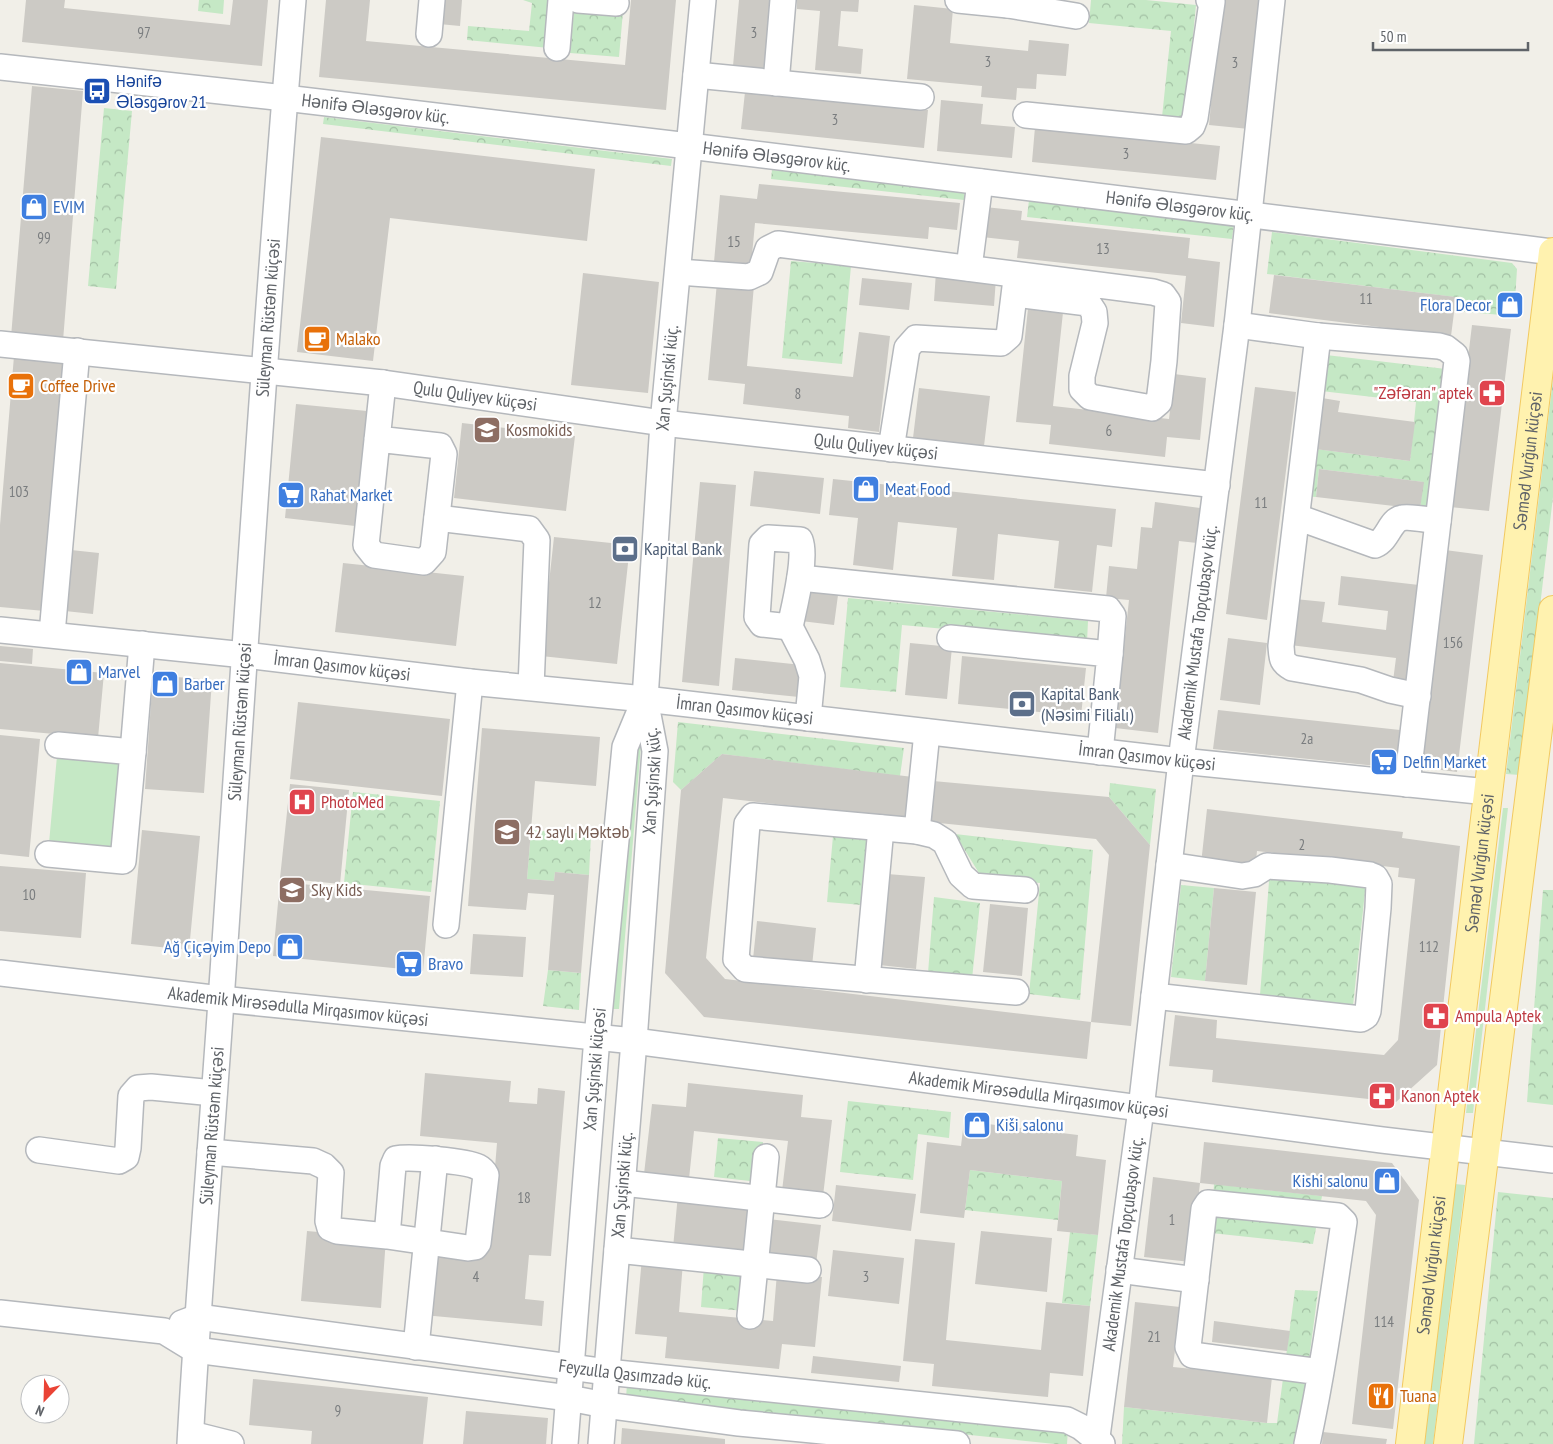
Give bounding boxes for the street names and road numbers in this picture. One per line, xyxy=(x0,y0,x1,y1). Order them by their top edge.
street label: Hənifə Ələsgərov küç. xyxy=(300,88,451,128)
street label: Hənifə Ələsgərov küç. xyxy=(702,136,852,177)
street label: Hənifə Ələsgərov küç. xyxy=(1105,185,1255,226)
street label: Süleyman Rüstəm küçəsi xyxy=(250,238,285,398)
street label: Xan Şuşinski küç. xyxy=(651,324,683,431)
street label: Qulu Quliyev küçəsi xyxy=(412,375,539,416)
street label: Səməd Vurğun küçəsi xyxy=(1508,390,1547,532)
street label: Qulu Quliyev küçəsi xyxy=(813,428,939,465)
street label: Akademik Mustafa Topçubaşov küç. xyxy=(1172,524,1222,741)
street label: Süleyman Rüstəm küçəsi xyxy=(223,642,256,802)
street label: İmran Qasımov küçəsi xyxy=(272,647,412,686)
street label: İmran Qasımov küçəsi xyxy=(675,691,814,729)
street label: Xan Şuşinski küç. xyxy=(637,726,666,835)
street label: İmran Qasımov küçəsi xyxy=(1077,737,1217,775)
street label: Səməd Vurğun küçəsi xyxy=(1459,792,1499,934)
street label: Akademik Mirəsədulla Mirqasımov küçəsi xyxy=(167,981,429,1031)
street label: Xan Şuşinski küçəsi xyxy=(578,1007,611,1131)
street label: Süleyman Rüstəm küçəsi xyxy=(194,1046,229,1206)
street label: Akademik Mirəsədulla Mirqasımov küçəsi xyxy=(908,1066,1170,1123)
street label: Xan Şuşinski küç. xyxy=(606,1131,638,1239)
street label: Akademik Mustafa Topçubaşov küç. xyxy=(1097,1135,1148,1352)
street label: Səməd Vurğun küçəsi xyxy=(1411,1195,1451,1336)
street label: Feyzulla Qasımzadə küç. xyxy=(557,1354,713,1394)

